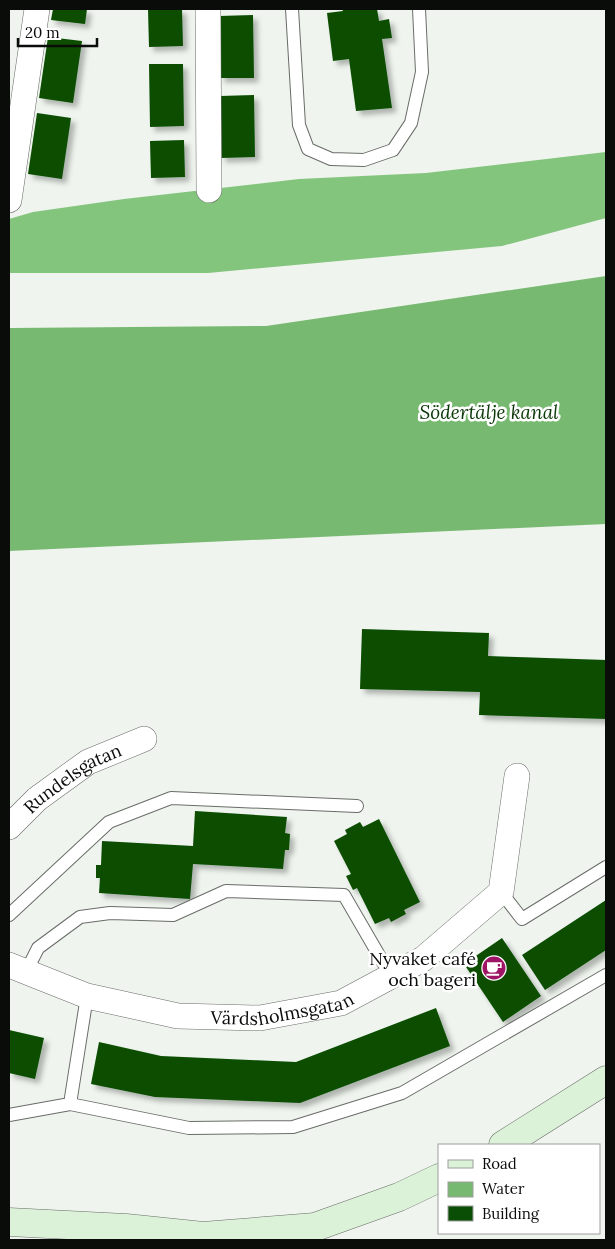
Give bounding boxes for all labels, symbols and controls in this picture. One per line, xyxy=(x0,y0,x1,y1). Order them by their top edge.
scale bar xyxy=(18,15,96,47)
text: 20 m xyxy=(25,23,60,42)
water label: Södertälje kanal xyxy=(420,400,559,424)
street label: Rundelsgatan xyxy=(18,738,125,818)
place label: Nyvaket café och bageri xyxy=(369,947,476,991)
cafe icon: Nyvaket café och bageri xyxy=(481,955,507,981)
street label: Värdsholmsgatan xyxy=(209,987,358,1030)
legend xyxy=(438,1144,600,1234)
text: Road xyxy=(482,1154,517,1173)
text: Water xyxy=(482,1179,525,1198)
text: Building xyxy=(482,1204,540,1223)

